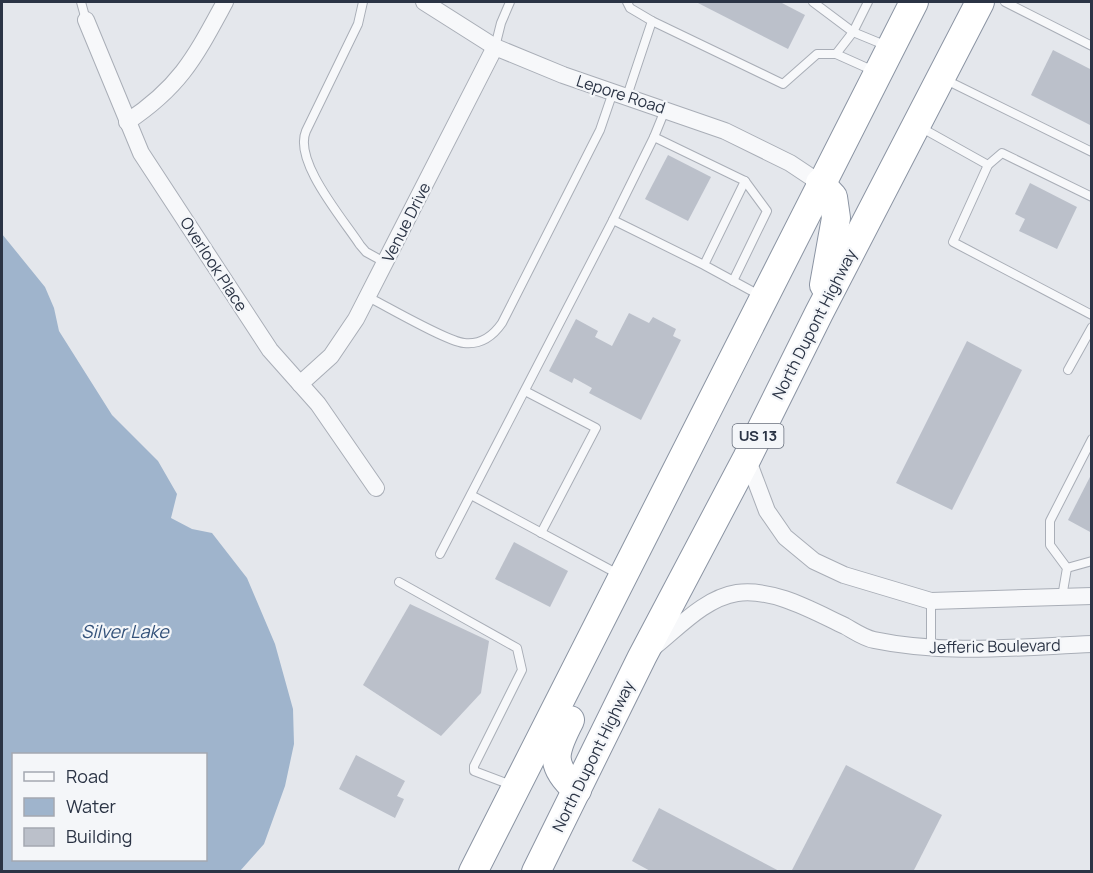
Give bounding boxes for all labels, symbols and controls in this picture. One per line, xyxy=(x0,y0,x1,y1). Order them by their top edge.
street label: Lepore Road xyxy=(574,69,668,119)
street label: Venue Drive xyxy=(376,178,436,266)
street label: Overlook Place xyxy=(175,212,253,316)
street label: North Dupont Highway xyxy=(767,245,862,403)
road number: US 13 xyxy=(732,424,783,448)
water label: Silver Lake xyxy=(81,619,170,643)
street label: Jefferic Boulevard xyxy=(929,634,1061,658)
street label: North Dupont Highway xyxy=(547,676,639,835)
legend xyxy=(12,753,207,861)
text: Road xyxy=(66,764,109,788)
text: Water xyxy=(66,794,116,818)
text: Building xyxy=(66,824,132,848)

